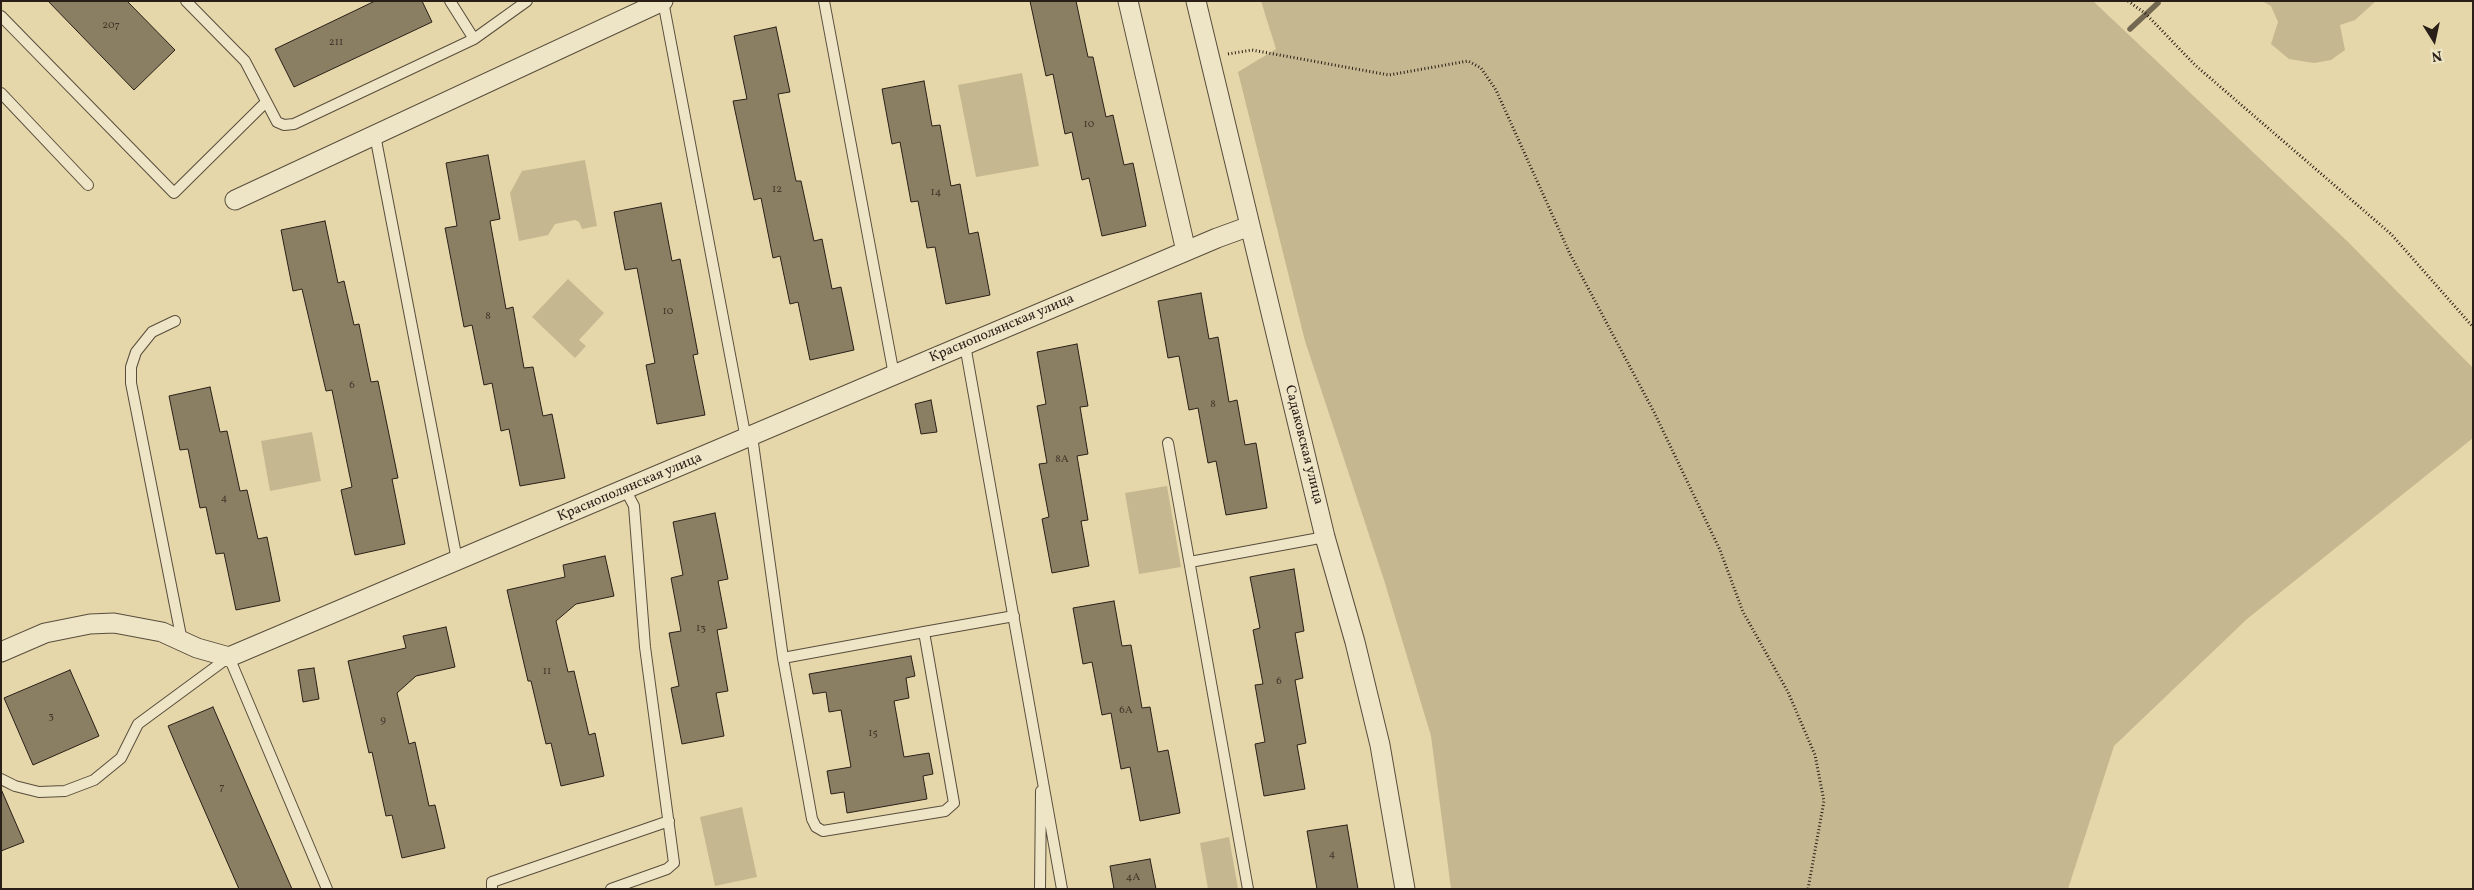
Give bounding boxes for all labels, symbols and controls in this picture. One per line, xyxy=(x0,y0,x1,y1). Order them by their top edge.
north arrow xyxy=(2409,15,2459,65)
house number: 207 xyxy=(102,19,120,33)
house number: 211 xyxy=(329,36,343,50)
text: N xyxy=(2430,45,2443,66)
house number: 10 xyxy=(1084,118,1094,132)
house number: 12 xyxy=(772,183,782,197)
house number: 14 xyxy=(931,186,941,200)
street label: Краснополянская улица xyxy=(927,291,1077,367)
house number: 10 xyxy=(663,305,673,319)
house number: 8 xyxy=(485,310,491,324)
house number: 6 xyxy=(349,379,355,393)
street label: Садаковская улица xyxy=(1280,384,1326,506)
house number: 8 xyxy=(1210,398,1216,412)
street label: Краснополянская улица xyxy=(555,450,705,526)
house number: 8А xyxy=(1055,453,1069,467)
house number: 4 xyxy=(221,492,227,506)
house number: 13 xyxy=(696,622,706,636)
house number: 11 xyxy=(543,665,551,679)
house number: 6 xyxy=(1276,675,1282,689)
house number: 6А xyxy=(1119,704,1133,718)
house number: 3 xyxy=(48,710,54,724)
house number: 9 xyxy=(380,714,386,728)
house number: 15 xyxy=(868,727,878,741)
house number: 7 xyxy=(219,781,225,795)
house number: 4 xyxy=(1329,848,1335,862)
house number: 4А xyxy=(1126,871,1140,885)

